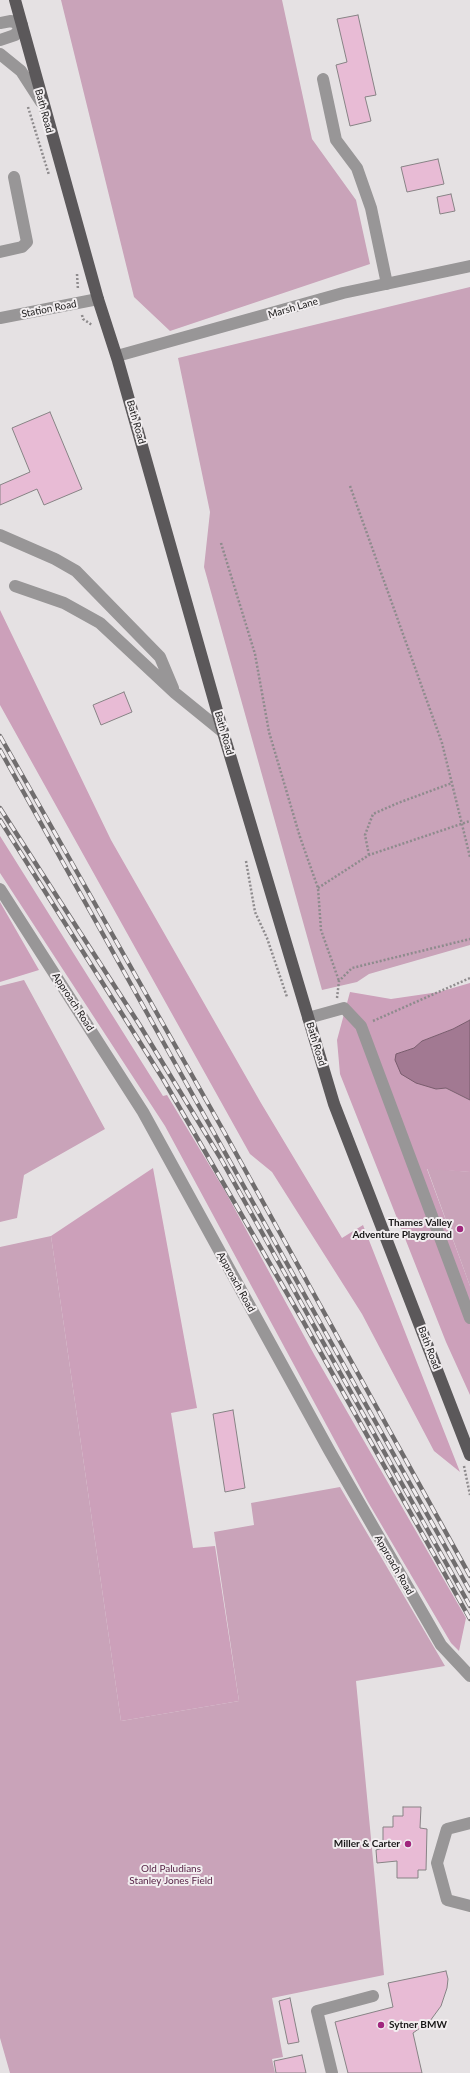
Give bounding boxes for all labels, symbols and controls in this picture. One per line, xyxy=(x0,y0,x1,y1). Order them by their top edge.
street label: Bath Road xyxy=(32,88,56,134)
street label: Marsh Lane xyxy=(267,295,319,321)
street label: Station Road xyxy=(20,298,78,320)
street label: Bath Road xyxy=(124,399,148,445)
street label: Bath Road xyxy=(212,710,236,756)
street label: Approach Road xyxy=(50,971,96,1033)
street label: Bath Road xyxy=(304,1021,328,1067)
place label: Thames Valley Adventure Playground xyxy=(352,1217,452,1240)
marker: Thames Valley Adventure Playground xyxy=(455,1224,465,1234)
street label: Approach Road xyxy=(214,1250,258,1314)
street label: Bath Road xyxy=(415,1325,443,1371)
street label: Approach Road xyxy=(372,1533,416,1597)
place label: Miller & Carter xyxy=(334,1838,400,1850)
marker: Miller & Carter xyxy=(403,1839,413,1849)
park label: Old Paludians Stanley Jones Field xyxy=(129,1863,213,1886)
place label: Sytner BMW xyxy=(389,2019,447,2031)
marker: Sytner BMW xyxy=(376,2020,386,2030)

